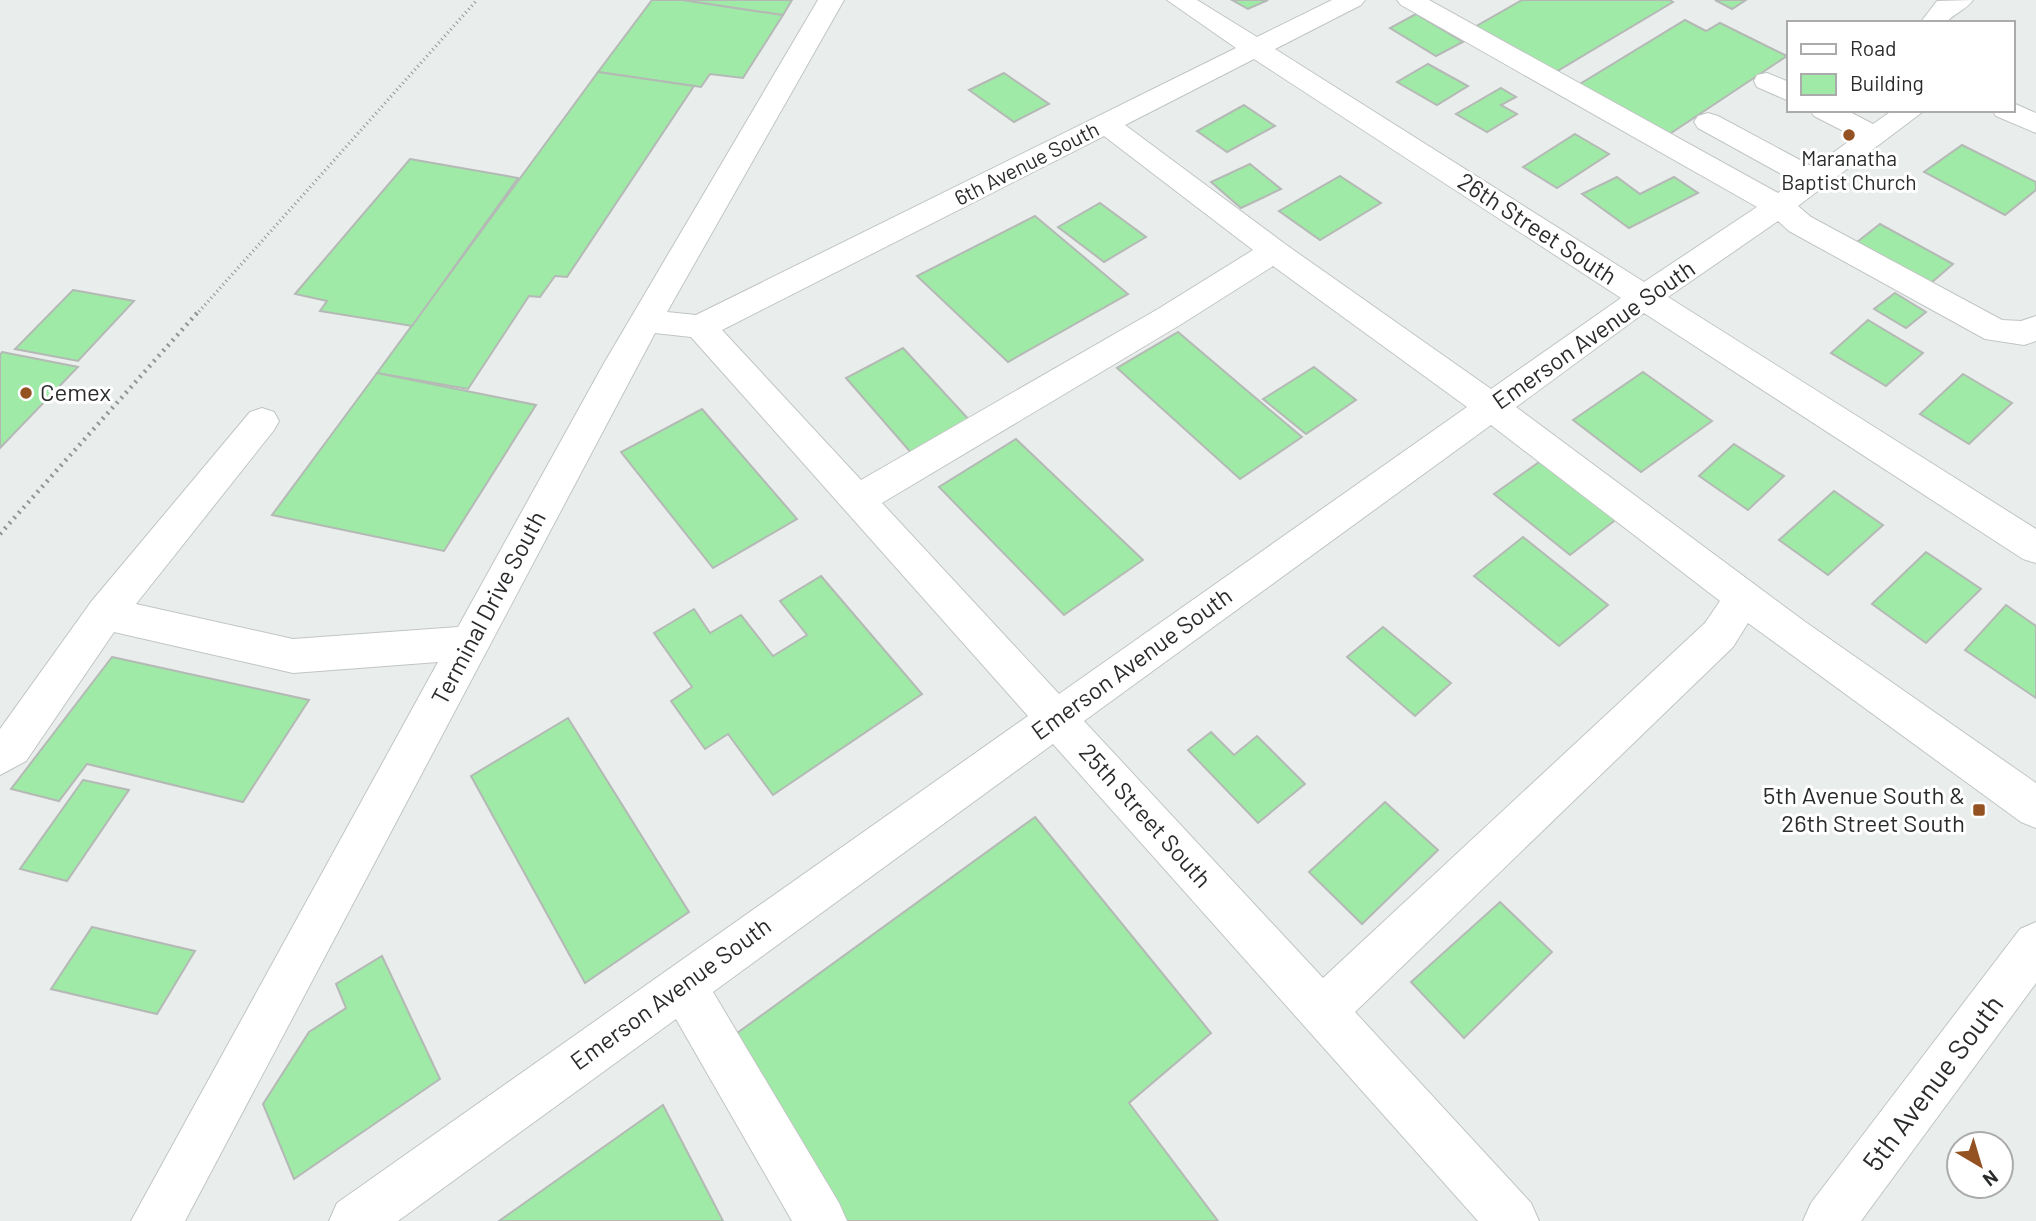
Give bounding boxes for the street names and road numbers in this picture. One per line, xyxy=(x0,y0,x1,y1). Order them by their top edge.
street label: 6th Avenue South xyxy=(950,115,1103,210)
street label: 26th Street South xyxy=(1453,166,1623,290)
street label: Emerson Avenue South xyxy=(1486,253,1700,415)
street label: Terminal Drive South xyxy=(424,506,551,709)
street label: Emerson Avenue South xyxy=(1025,580,1237,745)
street label: 25th Street South xyxy=(1074,737,1218,893)
street label: Emerson Avenue South xyxy=(564,910,776,1075)
street label: 5th Avenue South xyxy=(1855,988,2010,1177)

